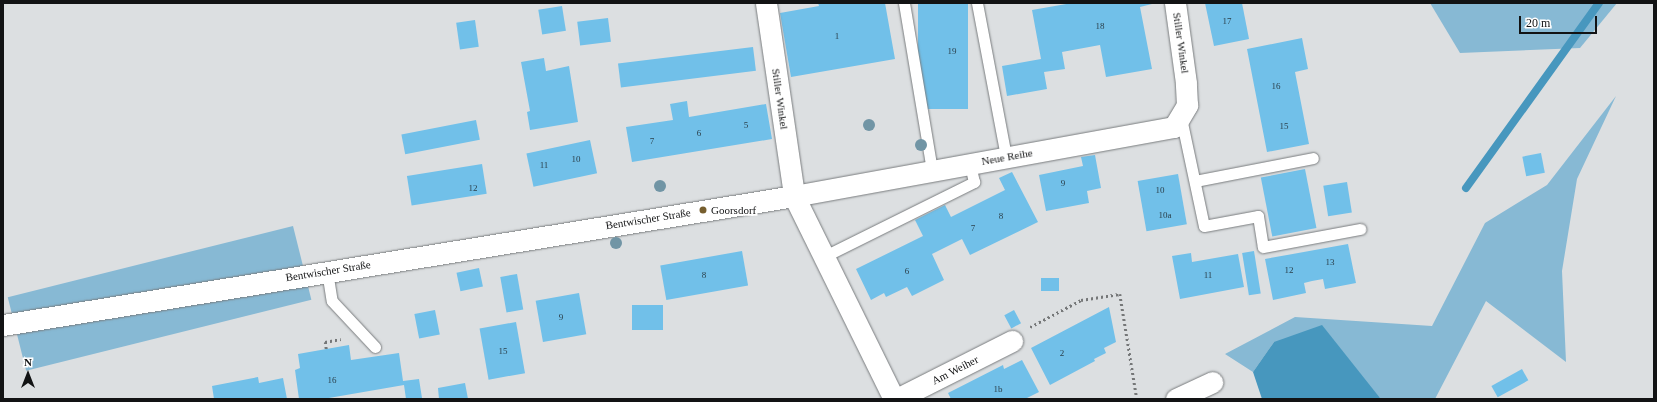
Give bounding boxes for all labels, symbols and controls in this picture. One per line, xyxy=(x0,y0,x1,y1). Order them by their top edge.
scale bar xyxy=(1521,8,1599,34)
street label: Stiller Winkel xyxy=(1170,12,1192,74)
house number: 17 xyxy=(1222,16,1232,26)
text: 20 m xyxy=(1526,16,1550,30)
house number: 18 xyxy=(1096,21,1104,31)
house number: 1 xyxy=(835,31,839,41)
house number: 19 xyxy=(948,46,956,56)
street label: Stiller Winkel xyxy=(769,68,791,130)
house number: 16 xyxy=(1272,81,1280,91)
house number: 5 xyxy=(744,120,748,130)
house number: 15 xyxy=(1280,121,1288,131)
house number: 6 xyxy=(697,128,701,138)
house number: 7 xyxy=(650,136,654,146)
street label: Neue Reihe xyxy=(980,146,1034,168)
house number: 10 xyxy=(572,154,580,164)
house number: 11 xyxy=(540,160,548,170)
house number: 9 xyxy=(1061,178,1065,188)
house number: 12 xyxy=(468,183,478,193)
house number: 10 xyxy=(1156,185,1164,195)
place label: Goorsdorf xyxy=(711,203,756,217)
marker: Goorsdorf xyxy=(698,205,708,215)
street label: Bentwischer Straße xyxy=(605,206,691,232)
house number: 10a xyxy=(1159,210,1171,220)
house number: 8 xyxy=(999,211,1003,221)
house number: 7 xyxy=(971,223,975,233)
house number: 13 xyxy=(1326,257,1334,267)
street label: Bentwischer Straße xyxy=(285,258,371,284)
house number: 12 xyxy=(1284,265,1294,275)
house number: 6 xyxy=(905,266,909,276)
house number: 8 xyxy=(702,270,706,280)
house number: 11 xyxy=(1204,270,1212,280)
house number: 9 xyxy=(559,312,563,322)
house number: 15 xyxy=(498,346,508,356)
house number: 2 xyxy=(1060,348,1064,358)
street label: Am Weiher xyxy=(929,353,981,387)
north arrow xyxy=(8,354,48,394)
text: N xyxy=(24,356,32,368)
house number: 16 xyxy=(328,375,336,385)
house number: 1b xyxy=(994,384,1002,394)

